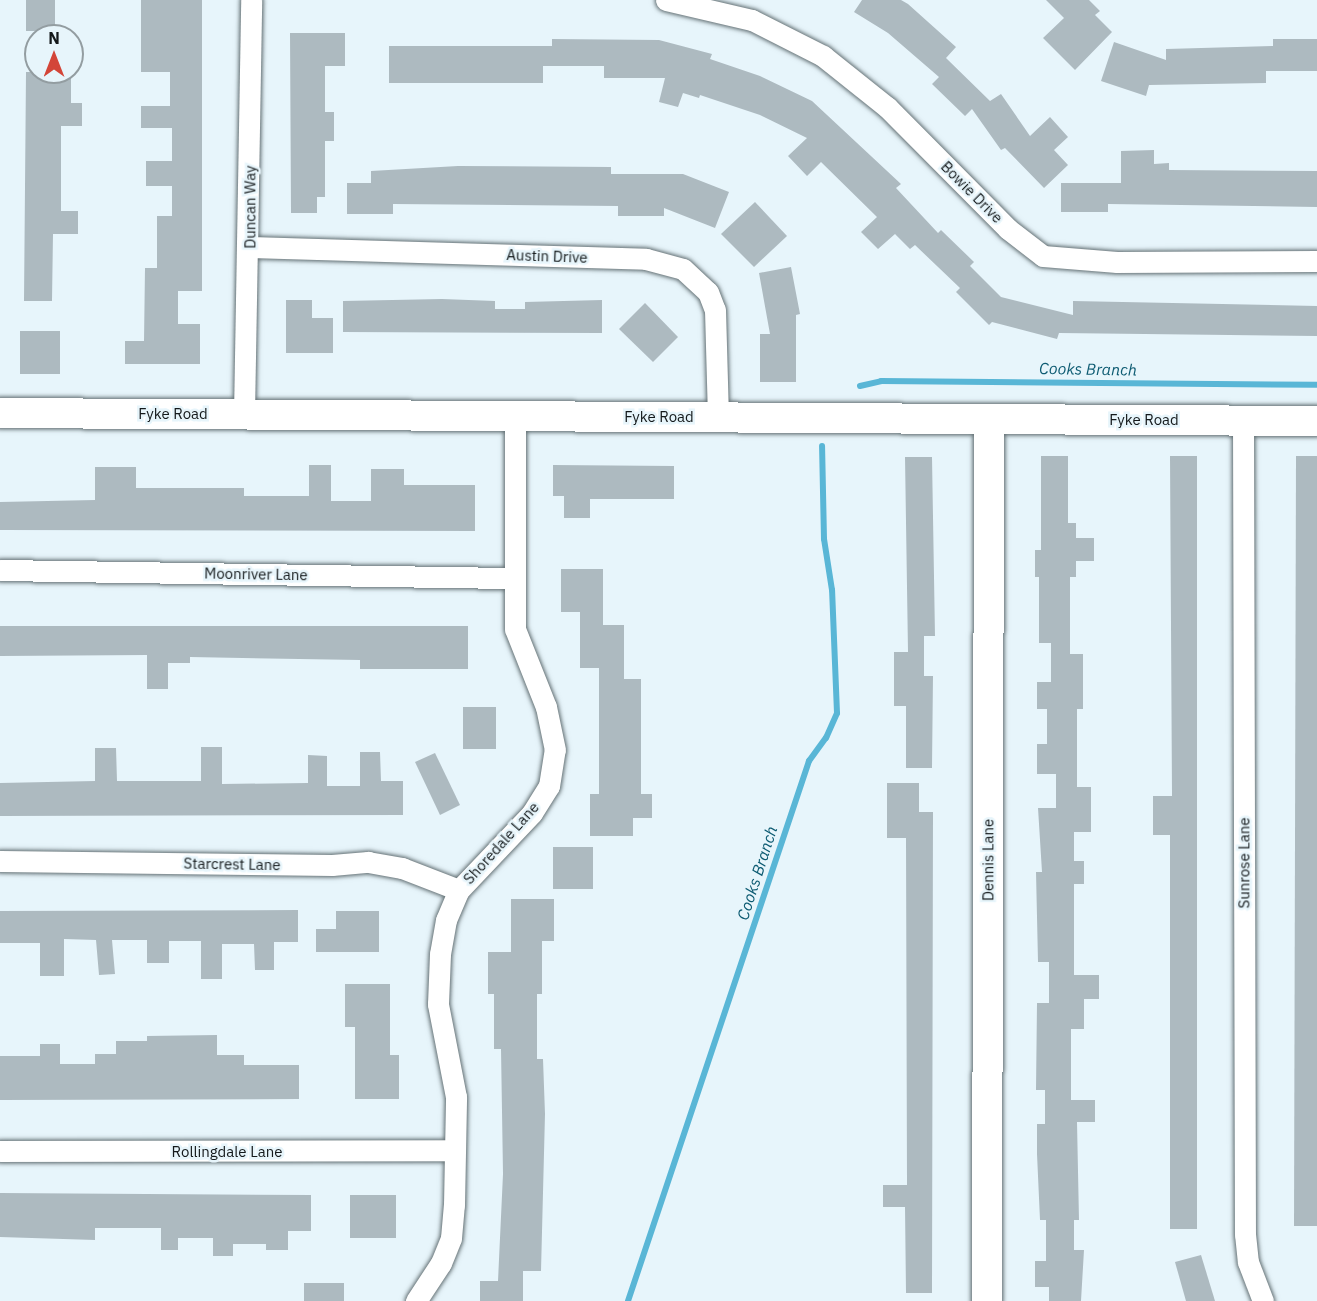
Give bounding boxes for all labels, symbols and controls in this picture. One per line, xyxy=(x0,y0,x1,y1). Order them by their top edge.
north arrow xyxy=(24,24,84,84)
text: N xyxy=(48,28,60,48)
street label: Bowie Drive xyxy=(937,157,1007,227)
street label: Duncan Way xyxy=(241,165,259,249)
street label: Austin Drive xyxy=(506,246,588,266)
water label: Cooks Branch xyxy=(1039,359,1137,379)
street label: Fyke Road xyxy=(138,405,208,423)
street label: Fyke Road xyxy=(624,408,694,426)
street label: Fyke Road xyxy=(1109,411,1179,429)
street label: Moonriver Lane xyxy=(204,564,308,584)
street label: Shoredale Lane xyxy=(459,798,543,888)
street label: Sunrose Lane xyxy=(1235,818,1253,908)
street label: Dennis Lane xyxy=(979,819,997,901)
water label: Cooks Branch xyxy=(733,824,781,922)
street label: Starcrest Lane xyxy=(183,854,281,874)
street label: Rollingdale Lane xyxy=(172,1143,282,1161)

